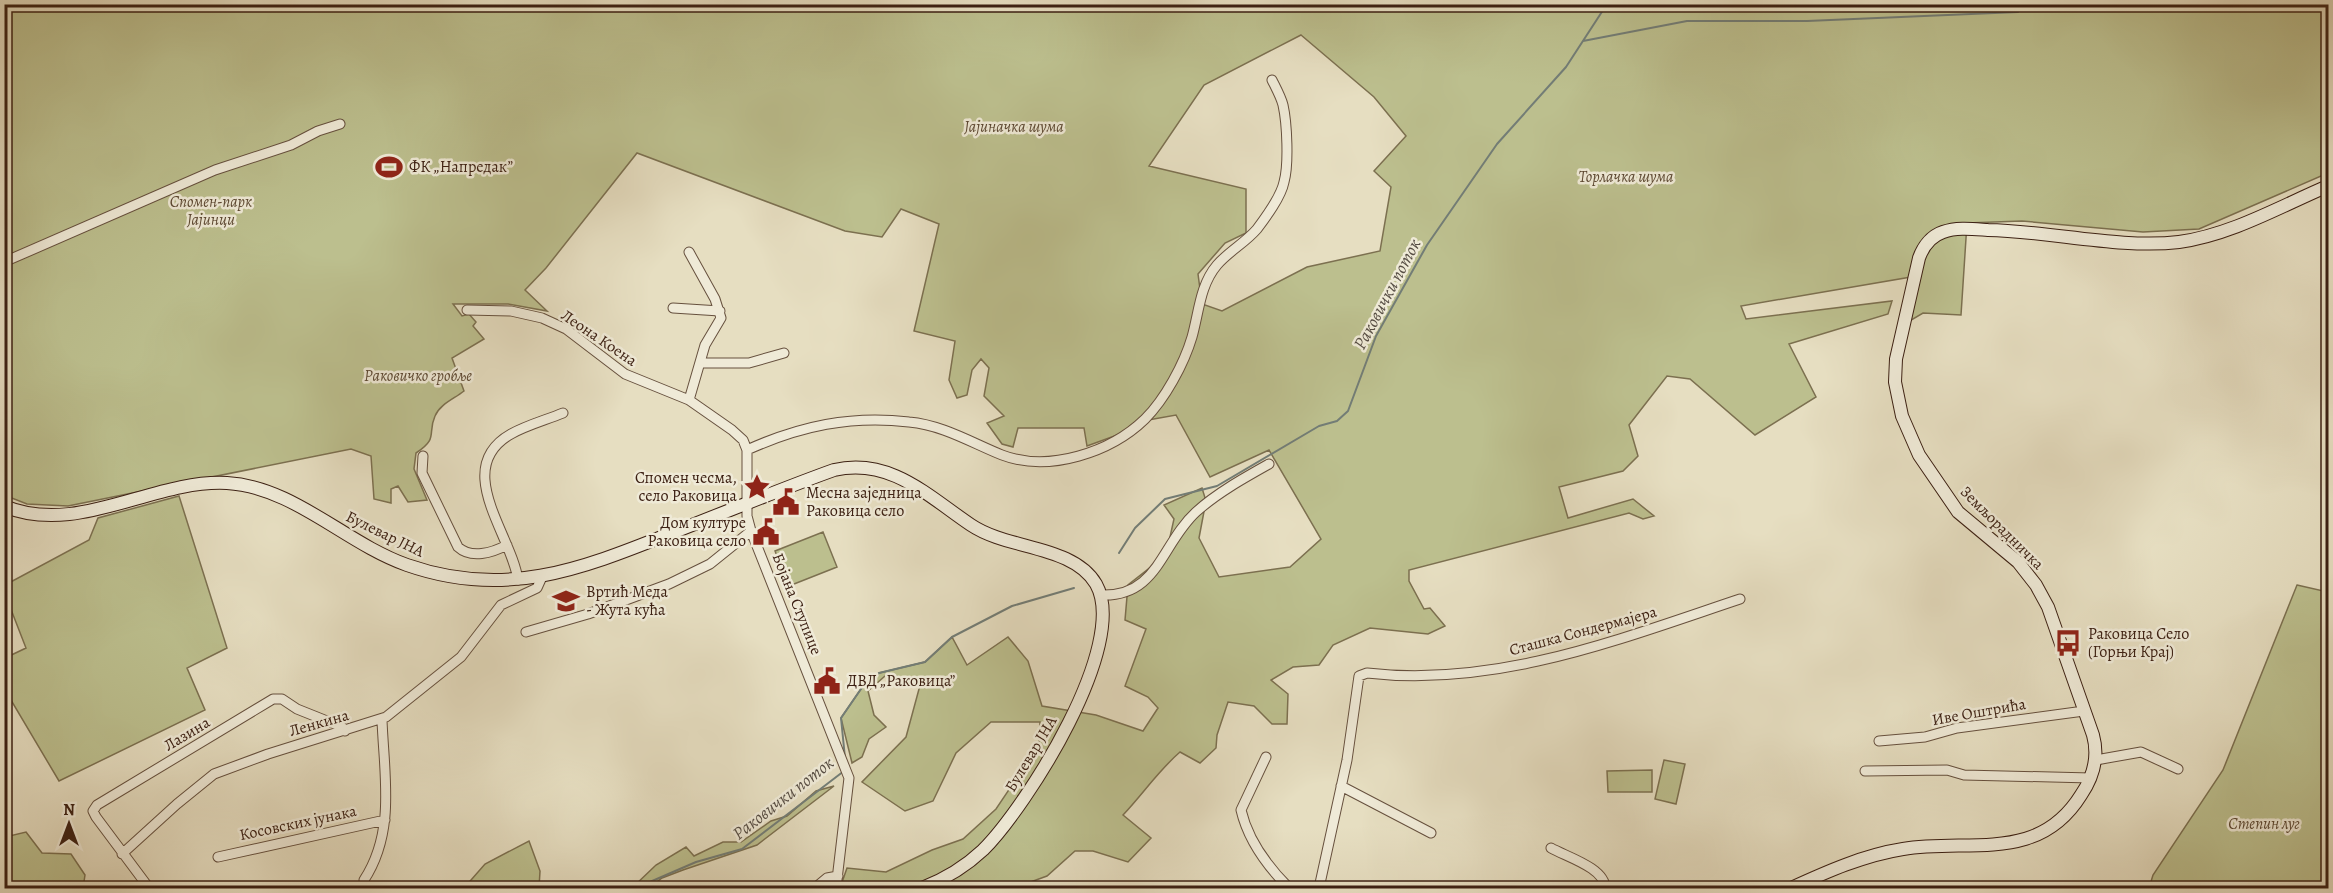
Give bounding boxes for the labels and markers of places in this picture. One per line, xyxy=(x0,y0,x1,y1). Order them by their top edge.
sports icon: ФК „Напредак” xyxy=(374,152,404,182)
place label: ФК „Напредак” xyxy=(409,156,513,178)
place label: Спомен чесма, село Раковица xyxy=(635,467,738,507)
place icon: Спомен чесма, село Раковица xyxy=(742,472,772,502)
place label: Месна заједница Раковица село xyxy=(806,482,922,522)
public building icon: Месна заједница Раковица село xyxy=(771,487,801,517)
place label: Дом културе Раковица село xyxy=(648,512,746,552)
public building icon: Дом културе Раковица село xyxy=(751,517,781,547)
place label: Вртић Меда - Жута кућа xyxy=(586,581,668,621)
school or university icon: Вртић Меда - Жута кућа xyxy=(551,586,581,616)
place label: Раковица Село (Горњи Крај) xyxy=(2088,623,2189,663)
bus stop icon: Раковица Село (Горњи Крај) xyxy=(2053,628,2083,658)
public building icon: ДВД „Раковица” xyxy=(812,666,842,696)
place label: ДВД „Раковица” xyxy=(847,670,955,692)

